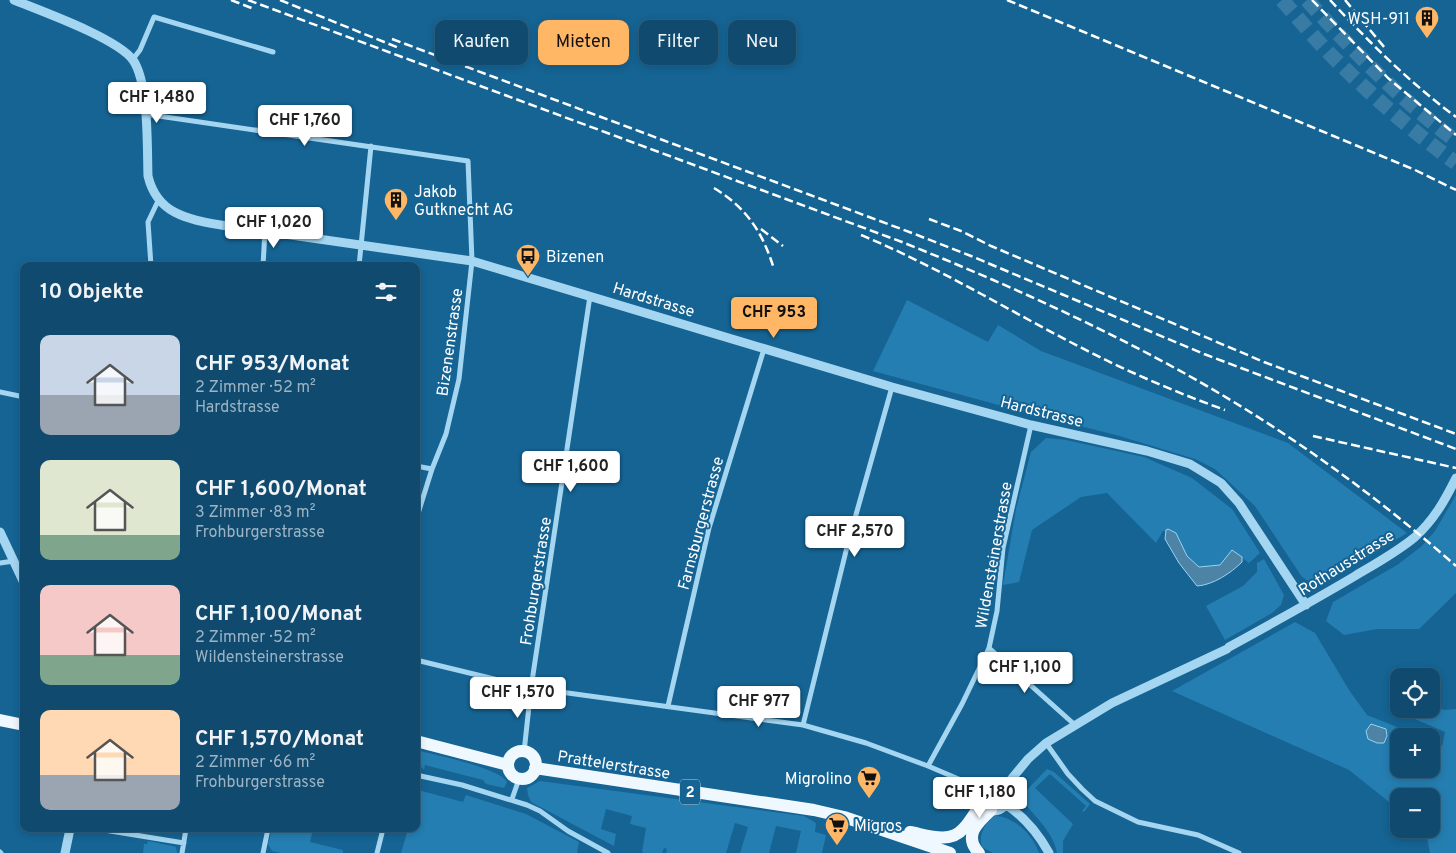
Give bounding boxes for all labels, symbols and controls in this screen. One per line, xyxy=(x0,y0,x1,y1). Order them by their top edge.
building icon: WSH-911 xyxy=(1414,5,1440,39)
place label: WSH-911 xyxy=(1348,10,1410,30)
chip: Kaufen xyxy=(435,20,528,65)
chip: Mieten xyxy=(538,20,629,65)
chip: Filter xyxy=(639,20,718,65)
chip: Neu xyxy=(728,20,796,65)
pin: CHF 1,480 xyxy=(100,82,214,124)
text: CHF 1,480 xyxy=(119,88,195,108)
pin: CHF 1,760 xyxy=(248,104,362,147)
text: CHF 1,760 xyxy=(269,111,341,131)
place label: Jakob Gutknecht AG xyxy=(414,183,514,221)
building icon: Jakob Gutknecht AG xyxy=(383,187,409,221)
pin: CHF 1,020 xyxy=(217,206,331,249)
text: CHF 1,020 xyxy=(236,213,312,233)
bus stop icon: Bizenen xyxy=(515,243,541,277)
place label: Bizenen xyxy=(546,248,604,268)
icon: filters xyxy=(372,278,400,306)
text: 10 Objekte xyxy=(40,279,144,306)
street label: Hardstrasse xyxy=(610,279,697,323)
street label: Bizenenstrasse xyxy=(434,287,468,398)
pin: CHF 953 xyxy=(728,296,820,339)
text: CHF 953 xyxy=(742,303,806,323)
text: CHF 953/Monat xyxy=(195,351,349,378)
icon: home xyxy=(80,355,140,415)
text: 2 Zimmer · 52 m² xyxy=(195,378,316,398)
street label: Hardstrasse xyxy=(998,393,1085,433)
text: Hardstrasse xyxy=(195,398,280,418)
pin: CHF 1,600 xyxy=(514,450,628,493)
street label: Farnsburgerstrasse xyxy=(675,455,729,592)
text: CHF 1,600 xyxy=(533,457,609,477)
text: CHF 1,600/Monat xyxy=(195,476,367,503)
icon: home xyxy=(80,480,140,540)
street label: Wildensteinerstrasse xyxy=(972,480,1018,630)
text: 3 Zimmer · 83 m² xyxy=(195,503,315,523)
street label: Frohburgerstrasse xyxy=(517,516,557,647)
pin: CHF 2,570 xyxy=(798,516,912,558)
text: CHF 2,570 xyxy=(816,522,894,542)
text: Frohburgerstrasse xyxy=(195,523,325,543)
street label: Rothausstrasse xyxy=(1295,526,1399,601)
text: CHF 1,100/Monat xyxy=(195,601,362,628)
icon: home xyxy=(80,605,140,665)
text: 2 Zimmer · 52 m² xyxy=(195,628,316,648)
text: Wildensteinerstrasse xyxy=(195,648,344,668)
pin: CHF 1,100 xyxy=(968,652,1082,694)
text: CHF 1,100 xyxy=(989,658,1061,678)
map controls xyxy=(1390,668,1440,838)
button: locate xyxy=(1390,668,1440,718)
pin: CHF 1,570 xyxy=(461,676,575,719)
text: CHF 1,570 xyxy=(481,683,555,703)
pin: CHF 977 xyxy=(713,686,805,728)
text: CHF 977 xyxy=(728,692,790,712)
text: CHF 1,570/Monat xyxy=(195,726,364,753)
button: + xyxy=(1390,728,1440,778)
icon: home xyxy=(80,730,140,790)
street label: Prattelerstrasse xyxy=(556,747,672,785)
text: 2 Zimmer · 66 m² xyxy=(195,753,315,773)
supermarket icon: Migrolino xyxy=(856,765,882,799)
place label: Migrolino xyxy=(785,770,852,790)
text: Frohburgerstrasse xyxy=(195,773,325,793)
pin: CHF 1,180 xyxy=(923,776,1037,819)
road number: 2 xyxy=(680,780,700,804)
text: CHF 1,180 xyxy=(944,783,1016,803)
button: − xyxy=(1390,788,1440,838)
supermarket icon: Migros xyxy=(824,812,850,846)
place label: Migros xyxy=(854,817,902,837)

